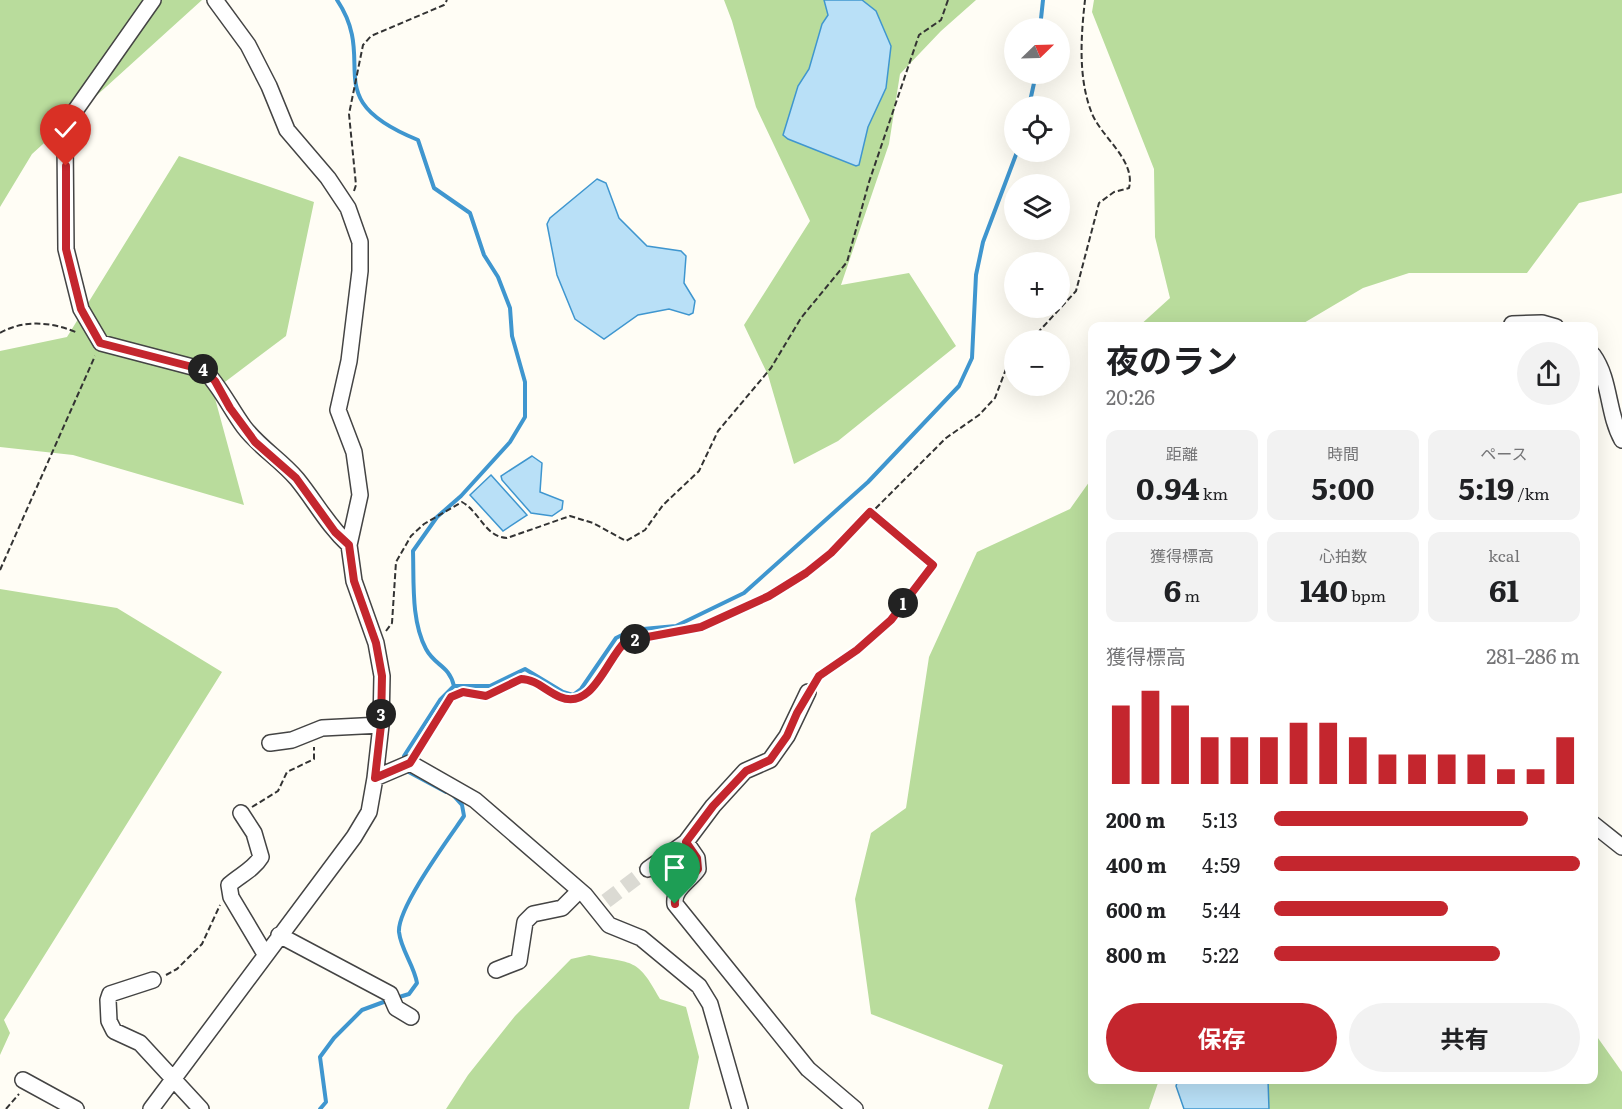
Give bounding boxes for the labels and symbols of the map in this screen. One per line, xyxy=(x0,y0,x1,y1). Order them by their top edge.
north arrow xyxy=(1004,18,1070,84)
pin xyxy=(40,104,91,166)
pin: 4 xyxy=(188,354,218,384)
pin: 1 xyxy=(888,588,918,618)
pin: 2 xyxy=(620,624,650,654)
pin: 3 xyxy=(366,699,396,729)
pin xyxy=(649,842,700,904)

